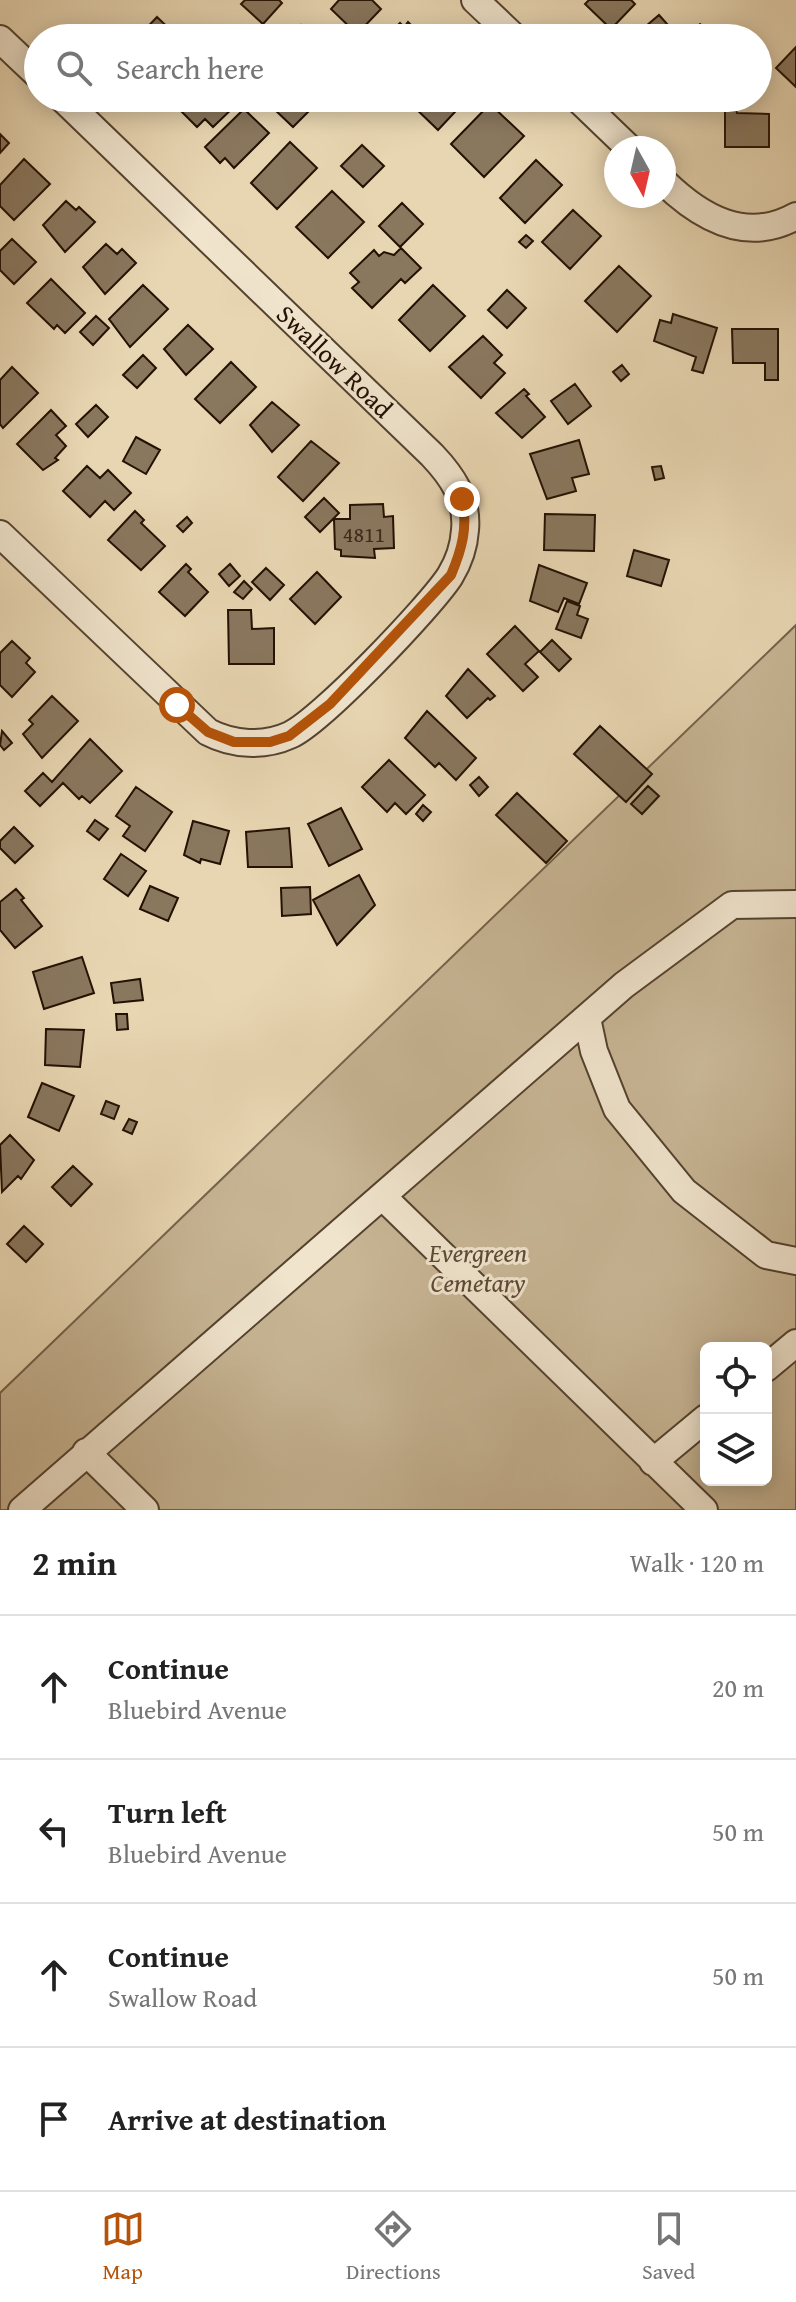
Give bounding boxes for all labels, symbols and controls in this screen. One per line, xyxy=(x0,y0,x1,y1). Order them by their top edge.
search box xyxy=(24,24,772,112)
icon: search xyxy=(52,46,96,90)
text: Search here xyxy=(116,46,264,90)
north arrow xyxy=(604,136,676,208)
street label: Swallow Road xyxy=(268,295,402,427)
route end xyxy=(444,481,480,517)
house number: 4811 xyxy=(343,518,385,550)
route start xyxy=(159,687,195,723)
park label: Evergreen Cemetary xyxy=(428,1233,527,1302)
map controls xyxy=(700,1342,772,1486)
button: locate xyxy=(700,1342,772,1414)
button: layers xyxy=(700,1414,772,1486)
text: 2 min xyxy=(32,1538,117,1587)
text: Walk · 120 m xyxy=(630,1543,764,1582)
text: Continue xyxy=(108,1646,229,1690)
icon: ahead xyxy=(32,1665,76,1709)
text: 20 m xyxy=(712,1668,764,1707)
text: Bluebird Avenue xyxy=(108,1690,287,1729)
text: Turn left xyxy=(108,1790,227,1834)
icon: left xyxy=(32,1809,76,1853)
text: 50 m xyxy=(712,1812,764,1851)
text: Bluebird Avenue xyxy=(108,1834,287,1873)
text: Continue xyxy=(108,1934,229,1978)
icon: ahead xyxy=(32,1953,76,1997)
text: 50 m xyxy=(712,1956,764,1995)
text: Swallow Road xyxy=(108,1978,257,2017)
icon: arrive xyxy=(32,2097,76,2141)
text: Arrive at destination xyxy=(108,2097,386,2141)
tab: Map xyxy=(101,2207,145,2287)
tab: Directions xyxy=(346,2207,441,2287)
tab: Saved xyxy=(642,2207,695,2287)

